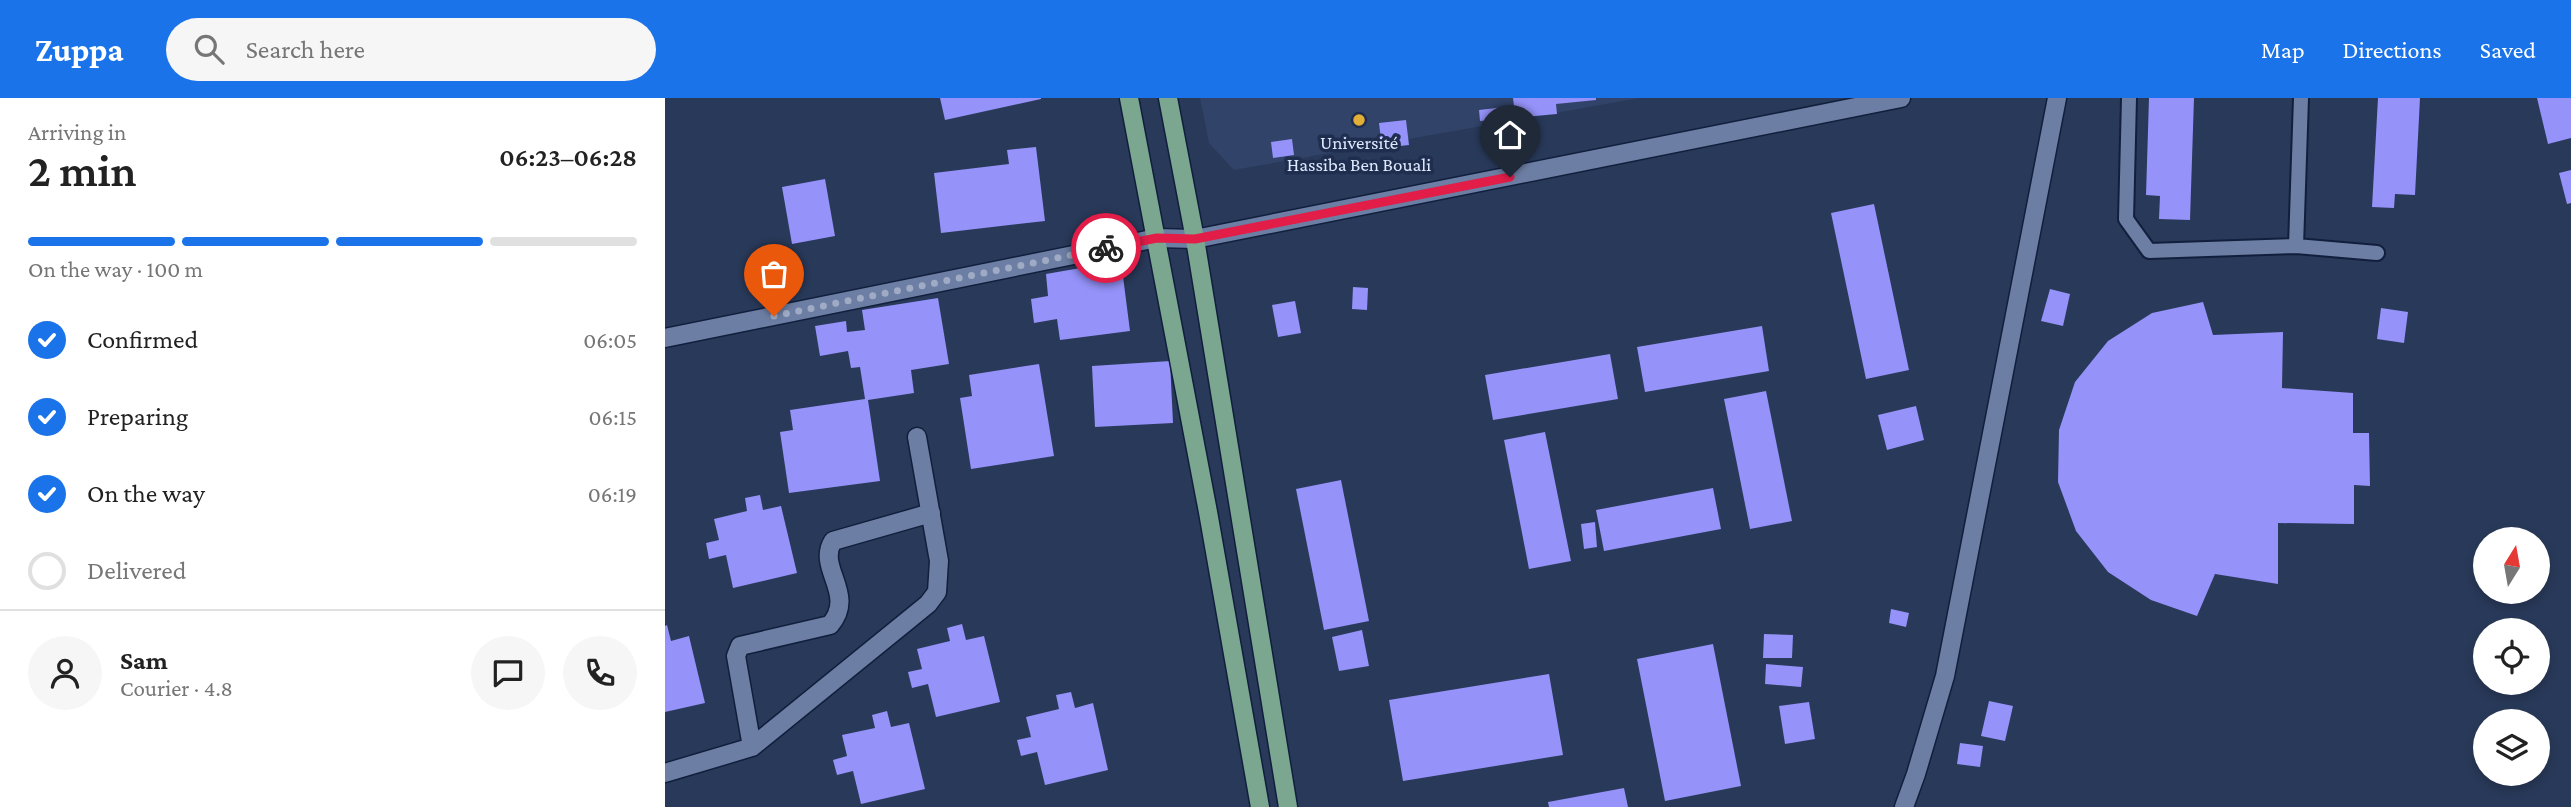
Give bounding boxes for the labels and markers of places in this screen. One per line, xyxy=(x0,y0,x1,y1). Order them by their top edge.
pin xyxy=(1480,105,1540,177)
marker: Université Hassiba Ben Bouali xyxy=(1351,112,1367,128)
place label: Université Hassiba Ben Bouali xyxy=(1287,132,1431,175)
pin xyxy=(744,244,804,316)

